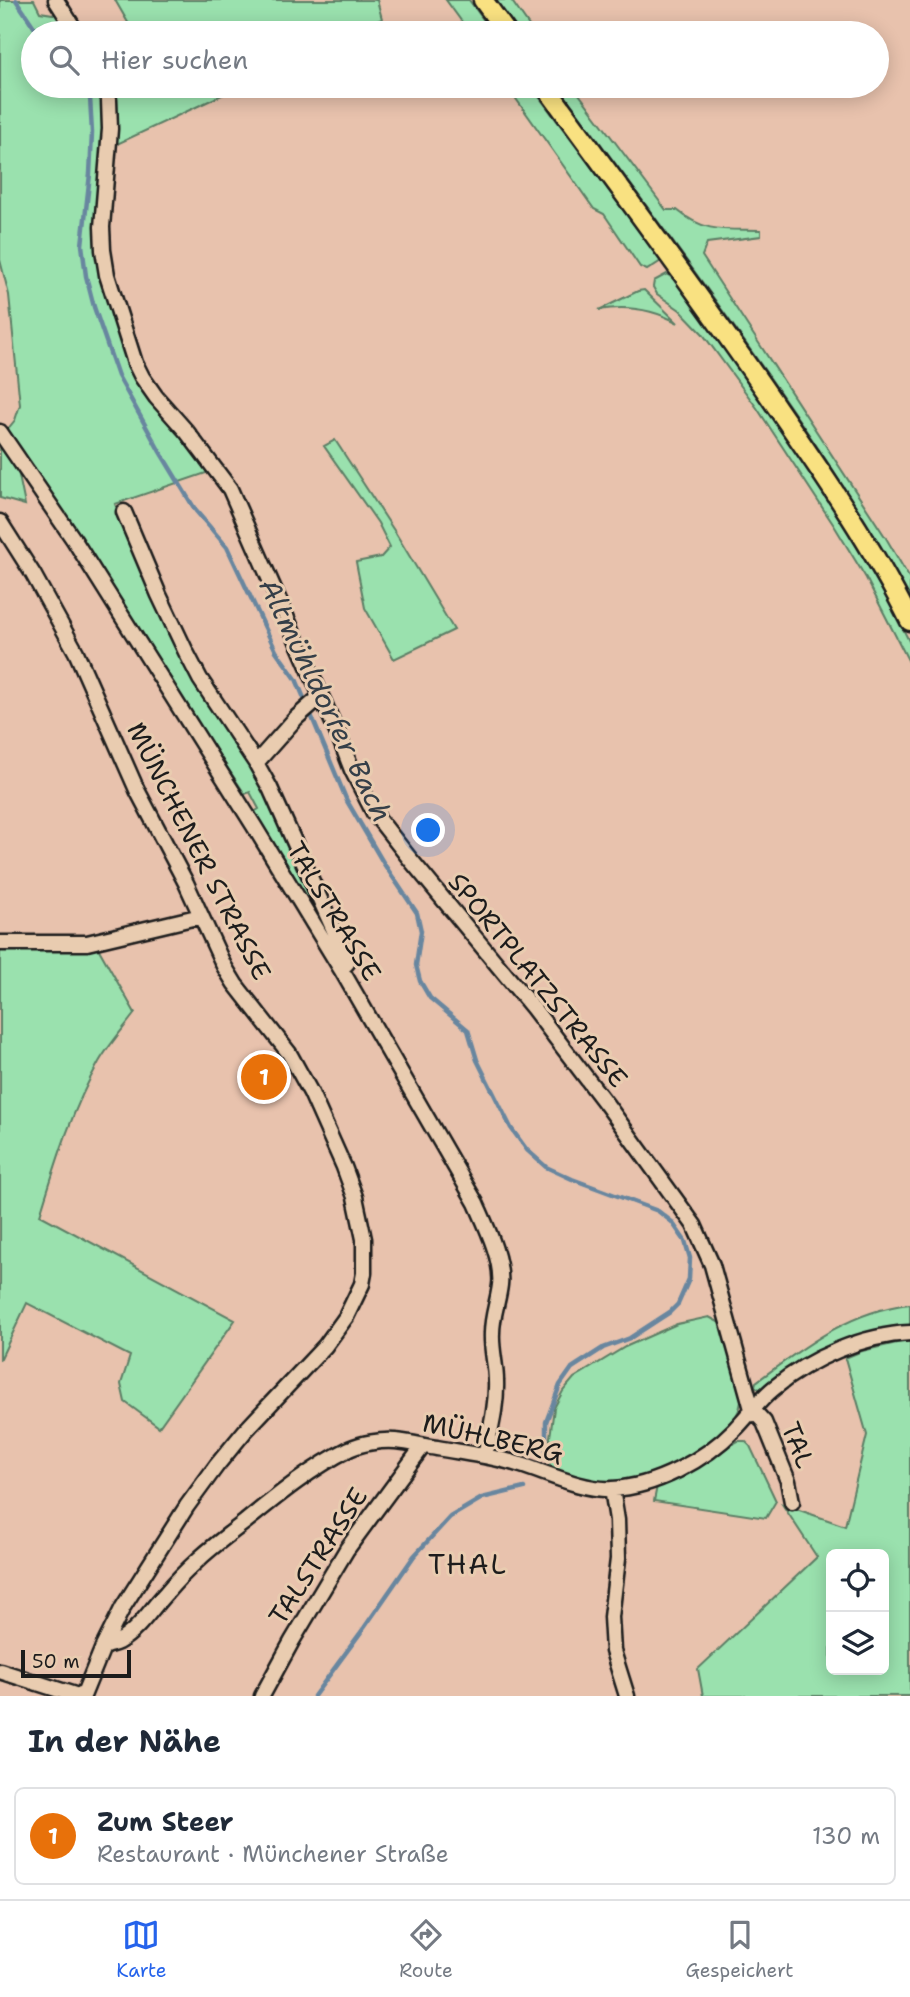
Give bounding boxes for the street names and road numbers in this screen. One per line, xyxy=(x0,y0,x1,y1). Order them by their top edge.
street label: MÜNCHENER STRASSE xyxy=(119,716,280,986)
street label: TALSTRASSE xyxy=(279,835,390,987)
street label: SPORTPLATZSTRASSE xyxy=(441,865,636,1094)
street label: MÜHLBERG xyxy=(419,1404,567,1471)
street label: TAL xyxy=(773,1417,823,1473)
street label: TALSTRASSE xyxy=(260,1480,375,1631)

